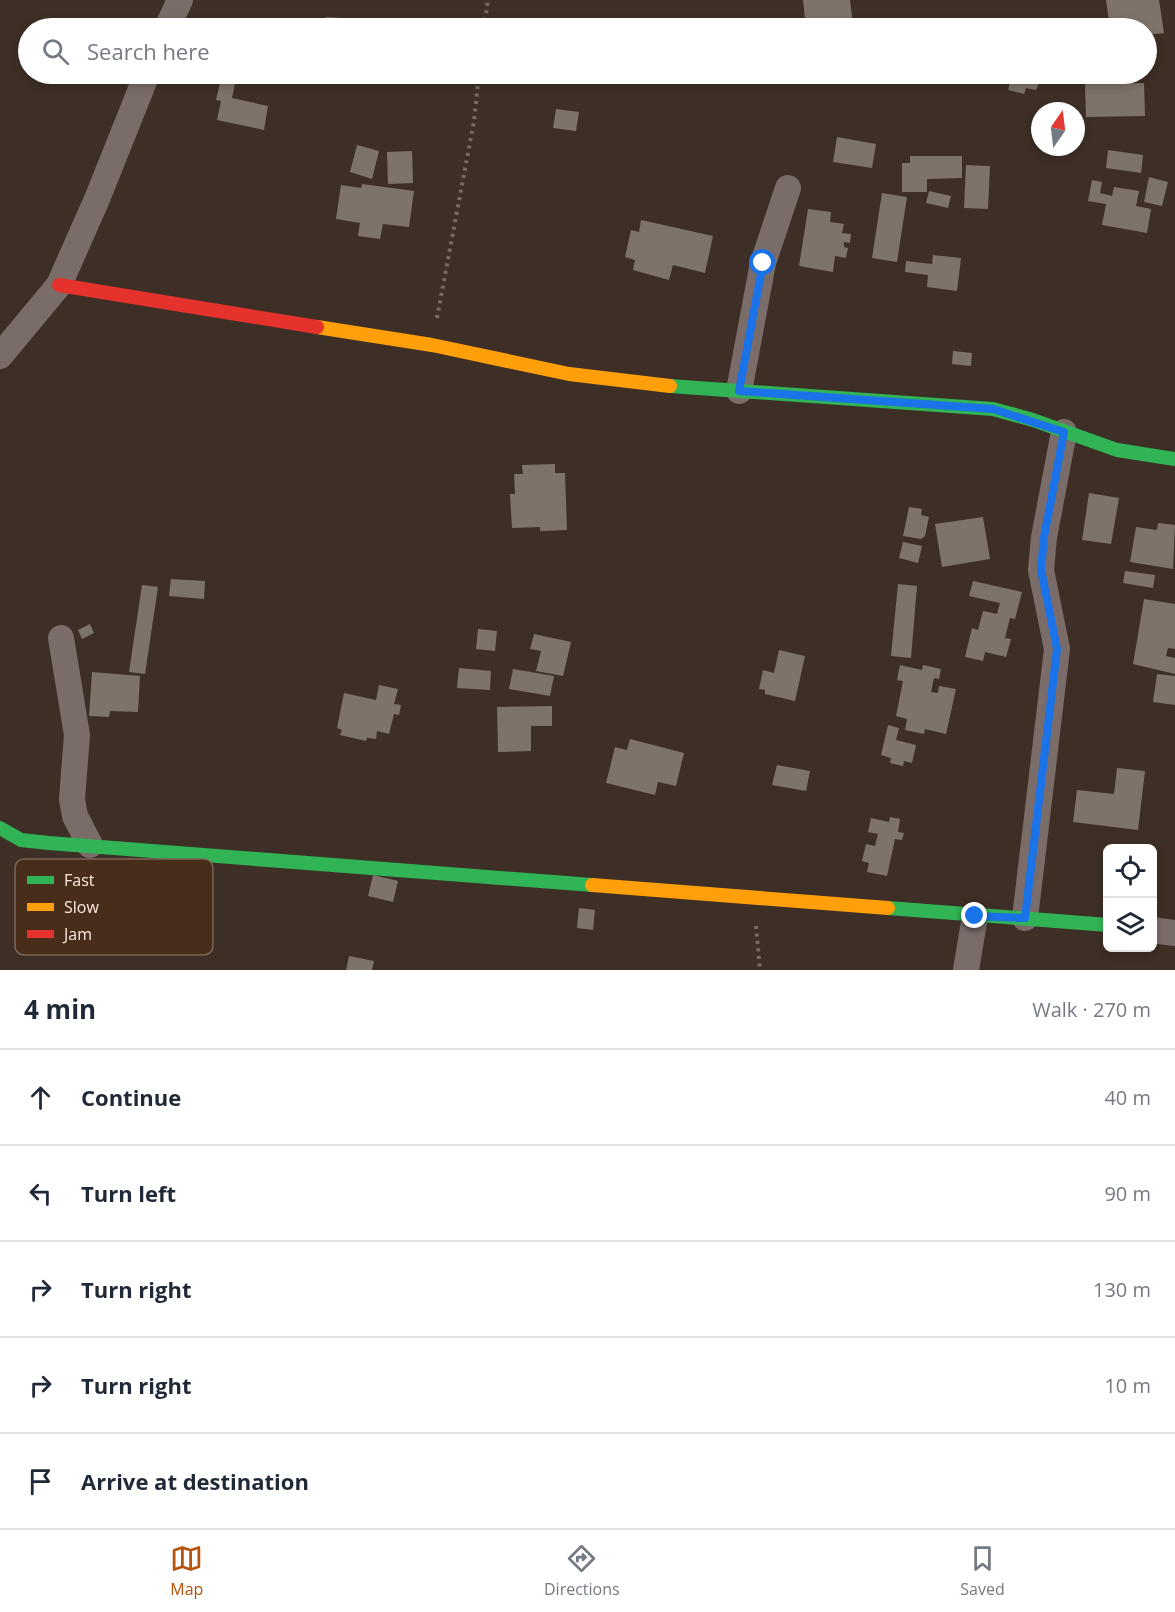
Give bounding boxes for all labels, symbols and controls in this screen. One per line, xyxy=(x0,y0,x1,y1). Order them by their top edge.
search box xyxy=(18,18,1157,84)
icon: search xyxy=(39,35,72,68)
text: Search here xyxy=(87,36,210,66)
north arrow xyxy=(1031,102,1085,156)
route start xyxy=(749,249,775,275)
map controls xyxy=(1103,844,1157,952)
button: locate xyxy=(1103,844,1157,898)
legend xyxy=(15,859,213,955)
text: Fast xyxy=(64,869,95,891)
text: Slow xyxy=(64,896,99,918)
button: layers xyxy=(1103,898,1157,952)
route end xyxy=(961,902,987,928)
text: Jam xyxy=(62,923,92,945)
text: 4 min xyxy=(24,991,96,1027)
text: Walk · 270 m xyxy=(1032,996,1151,1023)
icon: ahead xyxy=(24,1081,57,1114)
text: Continue xyxy=(81,1082,181,1112)
text: 40 m xyxy=(1104,1084,1151,1111)
icon: left xyxy=(24,1177,57,1210)
text: Turn left xyxy=(81,1178,176,1208)
text: 90 m xyxy=(1104,1180,1151,1207)
icon: right xyxy=(24,1273,57,1306)
text: Turn right xyxy=(81,1274,192,1304)
text: 130 m xyxy=(1093,1276,1151,1303)
icon: right xyxy=(24,1369,57,1402)
text: Turn right xyxy=(81,1370,192,1400)
text: 10 m xyxy=(1104,1372,1151,1399)
icon: arrive xyxy=(24,1465,57,1498)
text: Arrive at destination xyxy=(81,1466,309,1496)
tab: Map xyxy=(170,1542,203,1600)
tab: Directions xyxy=(544,1542,620,1600)
tab: Saved xyxy=(960,1542,1005,1600)

